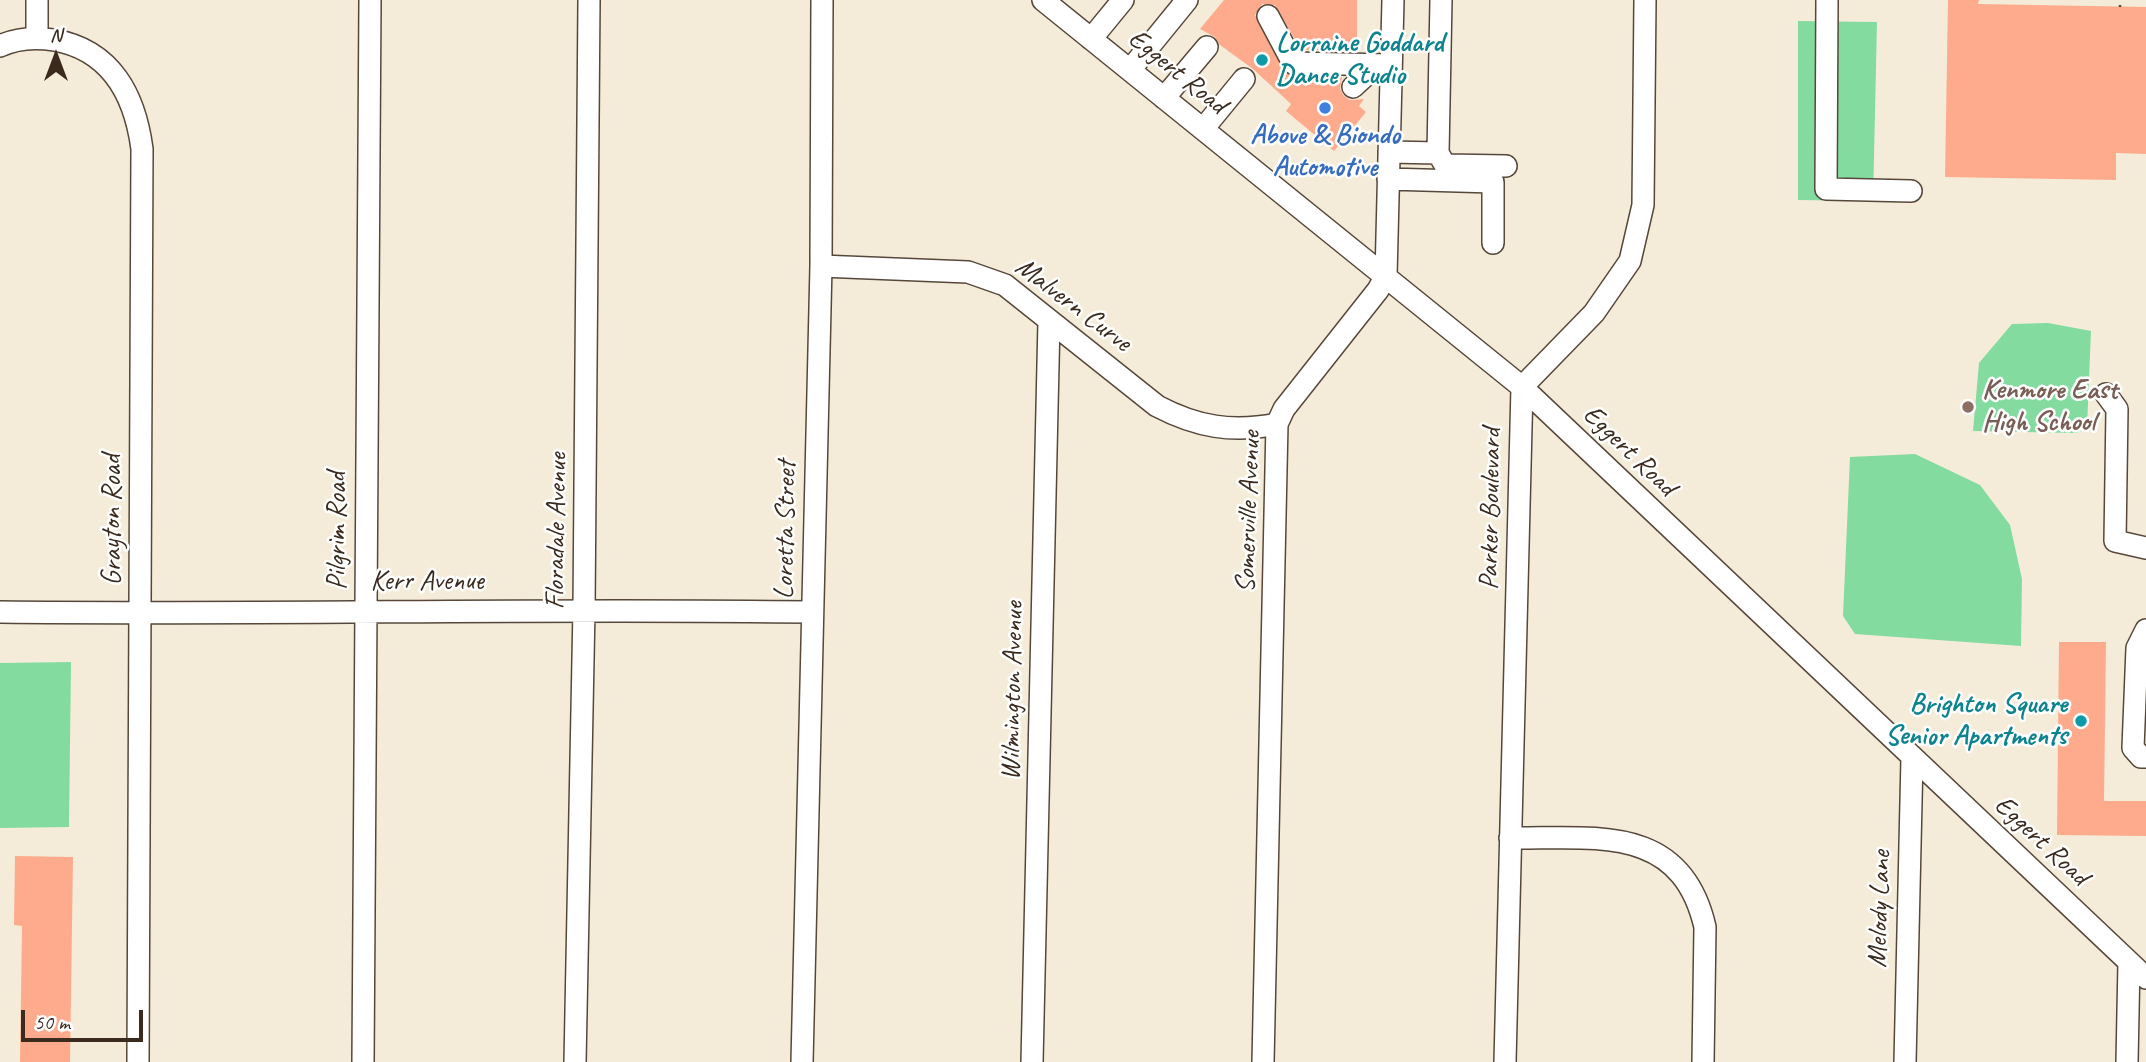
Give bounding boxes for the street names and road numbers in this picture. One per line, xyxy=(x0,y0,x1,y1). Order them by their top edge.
street label: Eggert Road xyxy=(1121,22,1233,122)
street label: Malvern Curve xyxy=(1008,250,1138,360)
street label: Eggert Road xyxy=(1575,398,1683,504)
street label: Parker Boulevard xyxy=(1473,428,1509,590)
street label: Somerville Avenue xyxy=(1229,430,1269,594)
street label: Floradale Avenue xyxy=(539,452,575,610)
street label: Grayton Road xyxy=(96,455,130,585)
street label: Loretta Street xyxy=(768,460,804,600)
street label: Pilgrim Road xyxy=(321,472,355,590)
street label: Kerr Avenue xyxy=(370,565,484,599)
street label: Wilmington Avenue xyxy=(995,601,1031,781)
street label: Eggert Road xyxy=(1987,789,2095,893)
street label: Melody Lane xyxy=(1861,850,1899,968)

